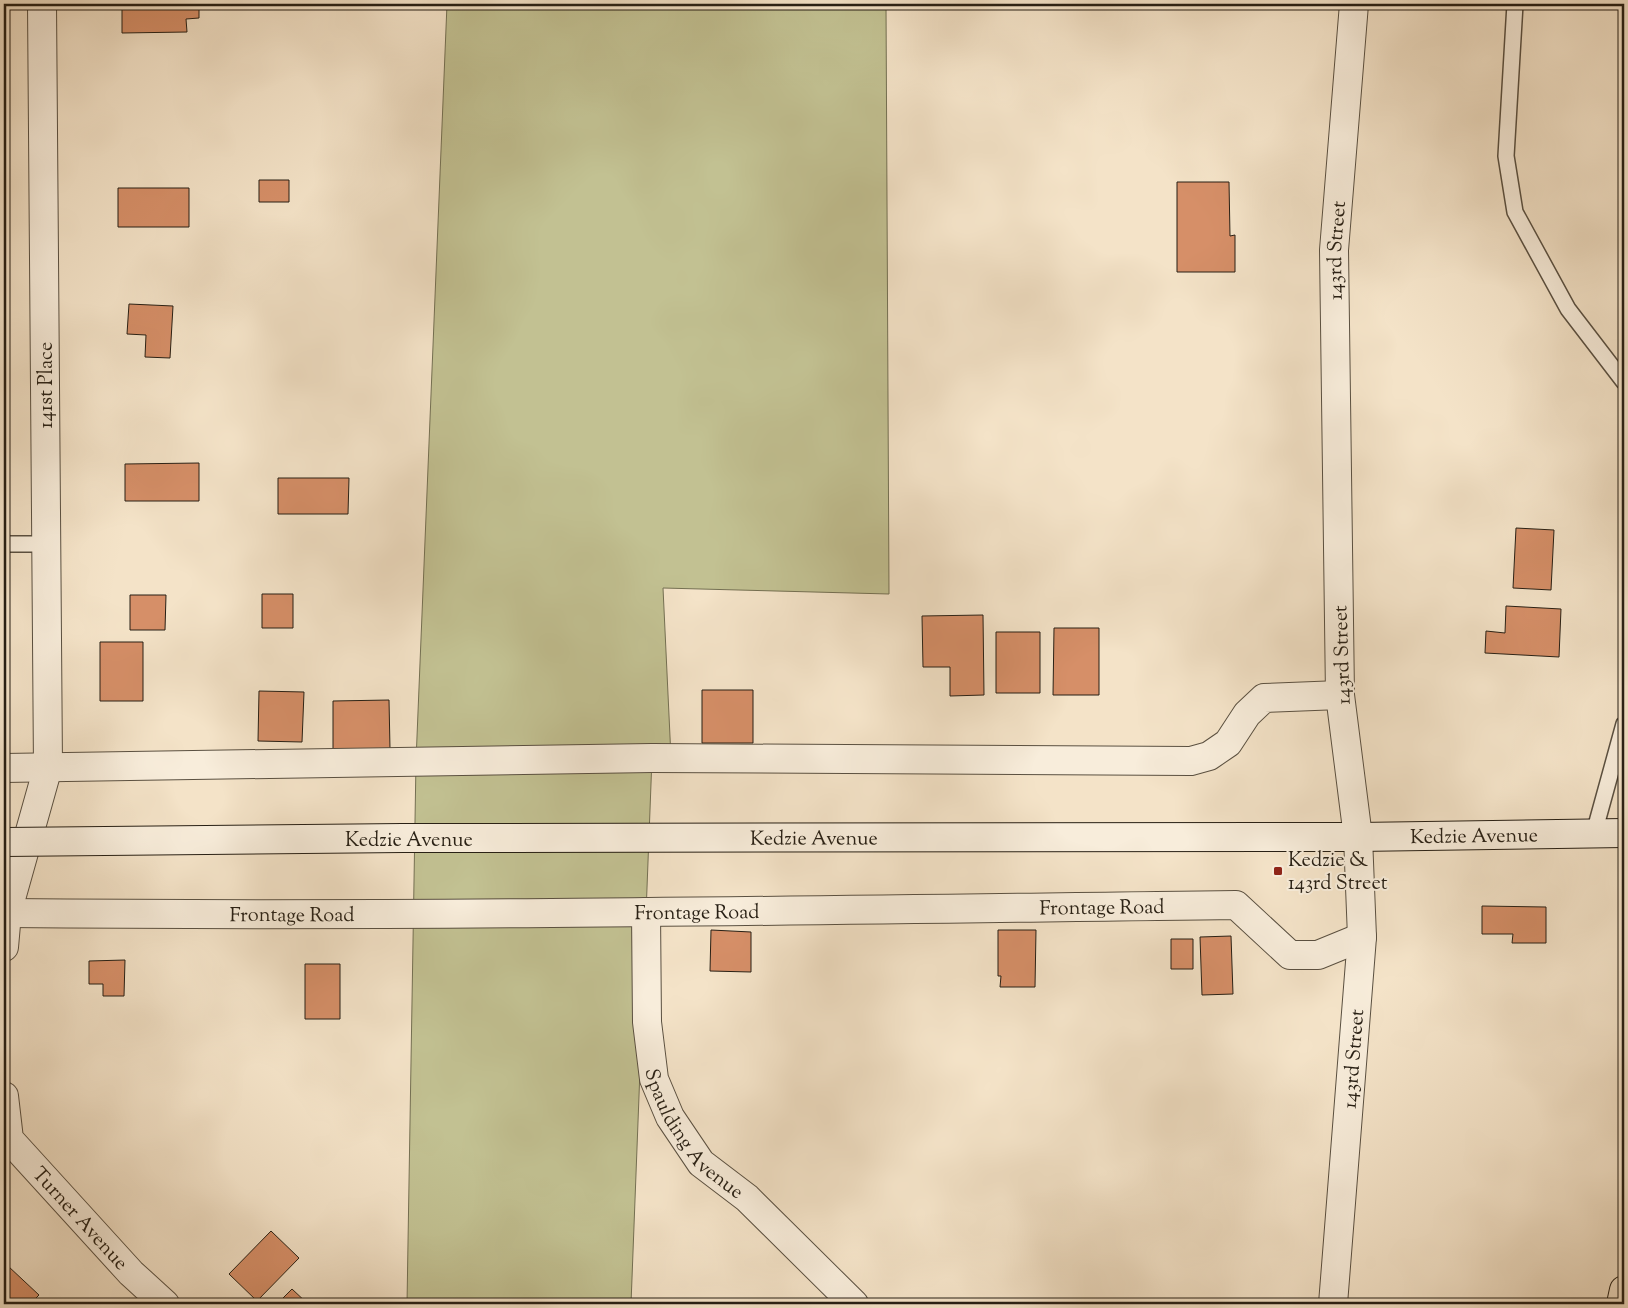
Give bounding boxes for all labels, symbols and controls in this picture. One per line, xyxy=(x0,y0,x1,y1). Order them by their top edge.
street label: 143rd Street xyxy=(1322,200,1355,300)
street label: 141st Place xyxy=(33,342,62,428)
street label: 143rd Street xyxy=(1327,605,1360,705)
street label: Kedzie Avenue xyxy=(1410,822,1538,853)
street label: Kedzie Avenue xyxy=(750,826,878,855)
street label: Kedzie Avenue xyxy=(345,827,473,856)
place label: Kedzie & 143rd Street xyxy=(1288,847,1388,899)
marker: Kedzie & 143rd Street xyxy=(1272,865,1284,877)
street label: Frontage Road xyxy=(1039,894,1165,924)
street label: Frontage Road xyxy=(634,899,760,929)
street label: Frontage Road xyxy=(230,902,355,931)
street label: 143rd Street xyxy=(1336,1008,1373,1110)
street label: Spaulding Avenue xyxy=(636,1067,749,1207)
street label: Turner Avenue xyxy=(24,1161,134,1278)

